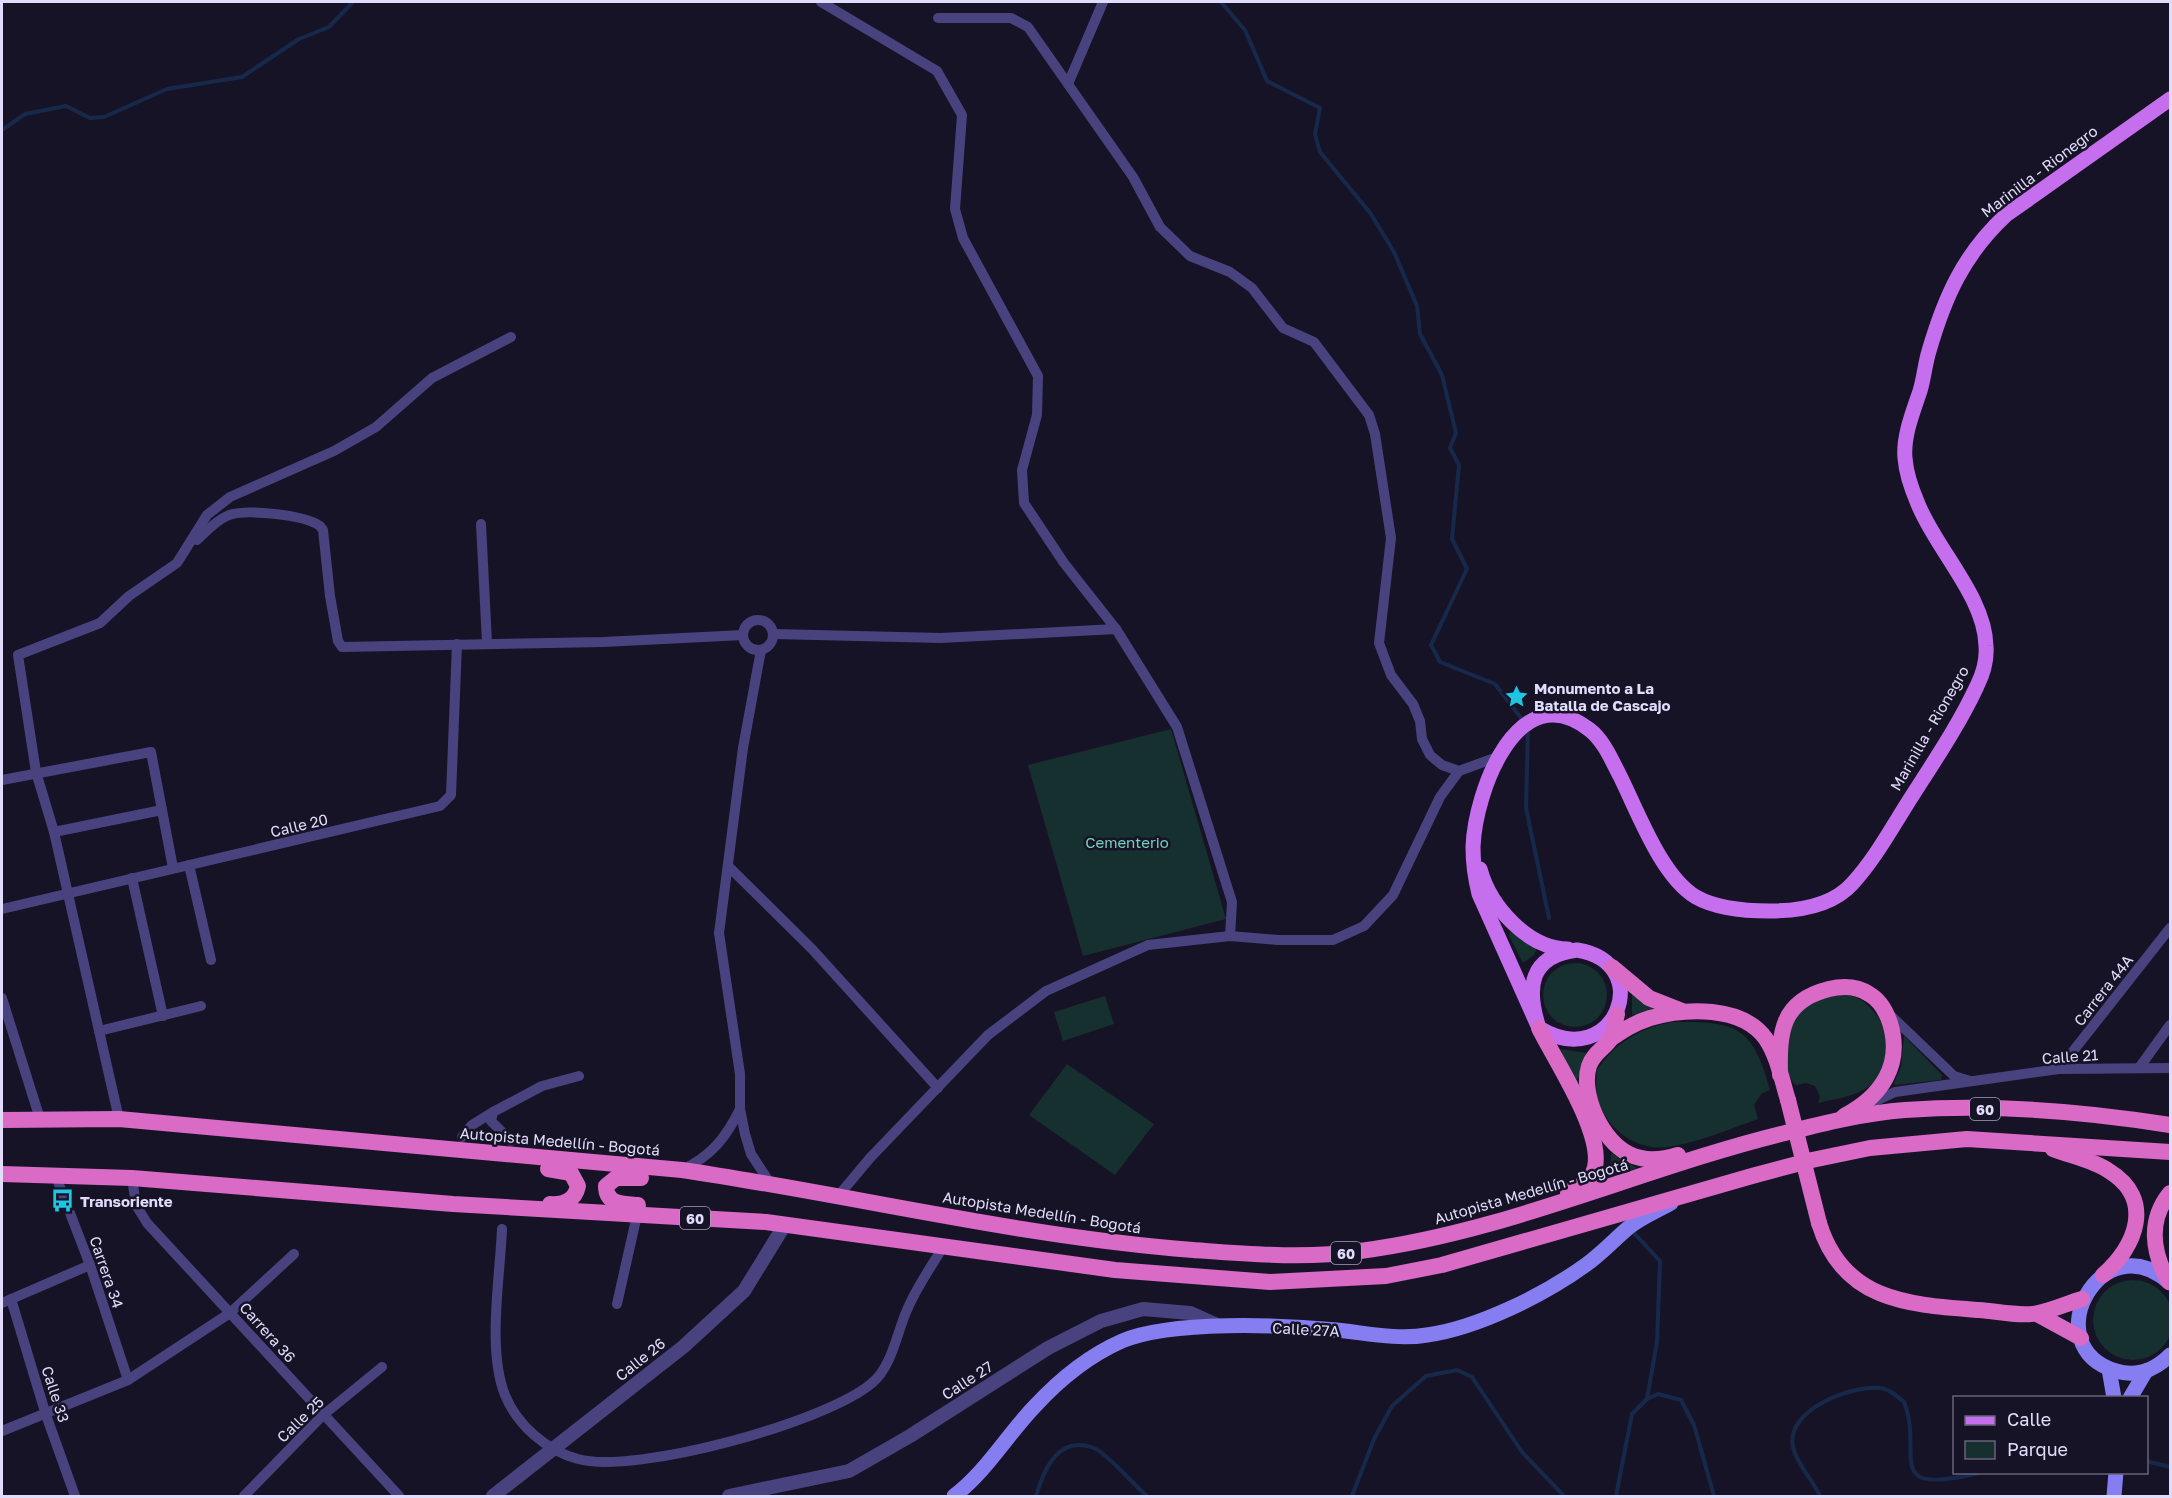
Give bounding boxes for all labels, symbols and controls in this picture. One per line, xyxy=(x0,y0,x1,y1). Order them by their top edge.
street label: Marinilla - Rionegro xyxy=(1977,121,2101,221)
street label: Marinilla - Rionegro xyxy=(1886,663,1972,793)
place label: Monumento a La Batalla de Cascajo xyxy=(1534,679,1671,714)
place icon: Monumento a La Batalla de Cascajo xyxy=(1503,684,1529,710)
street label: Calle 20 xyxy=(268,810,330,840)
park label: Cementerio xyxy=(1085,833,1169,851)
street label: Carrera 44A xyxy=(2070,951,2136,1029)
street label: Calle 21 xyxy=(2041,1045,2099,1067)
road number: 60 xyxy=(1970,1098,2000,1120)
street label: Autopista Medellín - Bogotá xyxy=(459,1123,661,1159)
street label: Autopista Medellín - Bogotá xyxy=(1432,1155,1630,1227)
street label: Autopista Medellín - Bogotá xyxy=(942,1187,1142,1237)
bus stop icon: Transoriente xyxy=(49,1188,75,1214)
place label: Transoriente xyxy=(80,1192,173,1210)
road number: 60 xyxy=(680,1207,710,1229)
street label: Carrera 34 xyxy=(86,1234,128,1310)
road number: 60 xyxy=(1331,1242,1361,1264)
street label: Carrera 36 xyxy=(236,1298,300,1366)
street label: Calle 27A xyxy=(1272,1318,1340,1340)
street label: Calle 26 xyxy=(612,1334,668,1384)
street label: Calle 27 xyxy=(938,1357,996,1403)
street label: Calle 33 xyxy=(38,1364,74,1424)
street label: Calle 25 xyxy=(273,1392,327,1446)
legend xyxy=(1953,1396,2148,1474)
text: Calle xyxy=(2007,1408,2051,1430)
text: Parque xyxy=(2007,1438,2068,1460)

